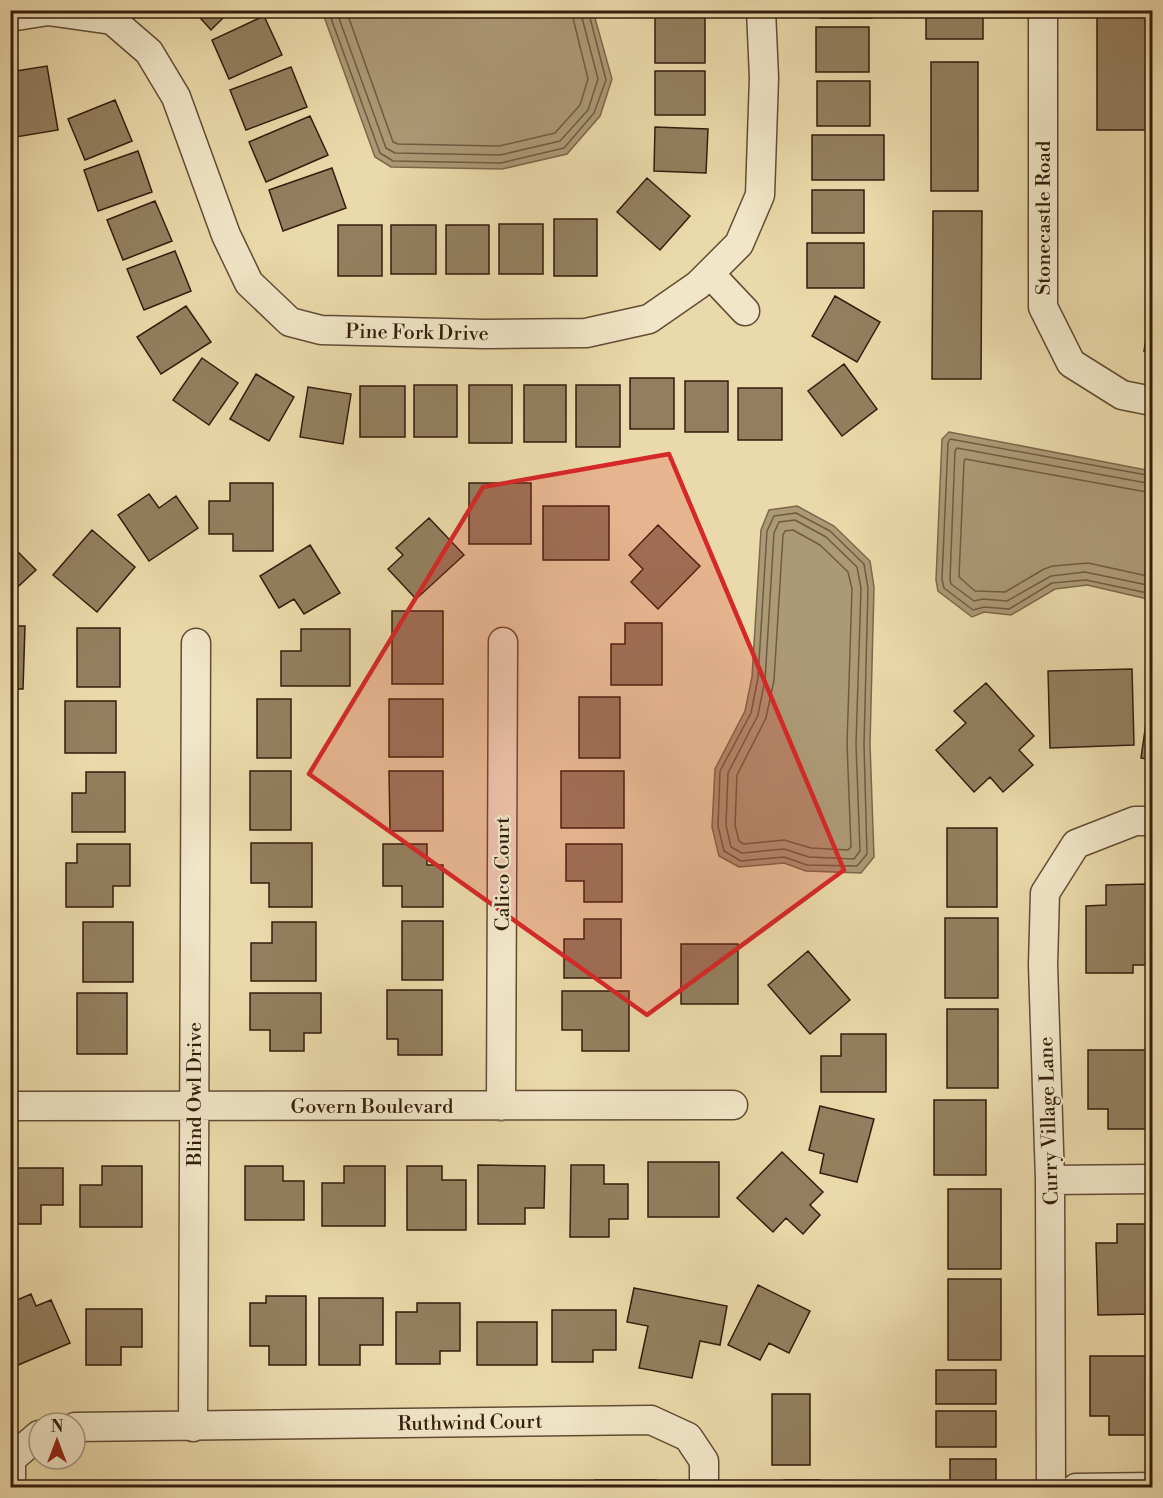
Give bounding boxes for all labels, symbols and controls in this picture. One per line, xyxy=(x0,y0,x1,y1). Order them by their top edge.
street label: Stonecastle Road xyxy=(1032,140,1057,295)
street label: Pine Fork Drive xyxy=(345,320,489,347)
street label: Calico Court xyxy=(491,817,516,931)
street label: Blind Owl Drive xyxy=(183,1022,208,1167)
street label: Curry Village Lane xyxy=(1034,1036,1065,1206)
street label: Govern Boulevard xyxy=(291,1095,454,1120)
street label: Ruthwind Court xyxy=(397,1410,543,1437)
north arrow xyxy=(27,1411,87,1471)
text: N xyxy=(51,1417,64,1437)

